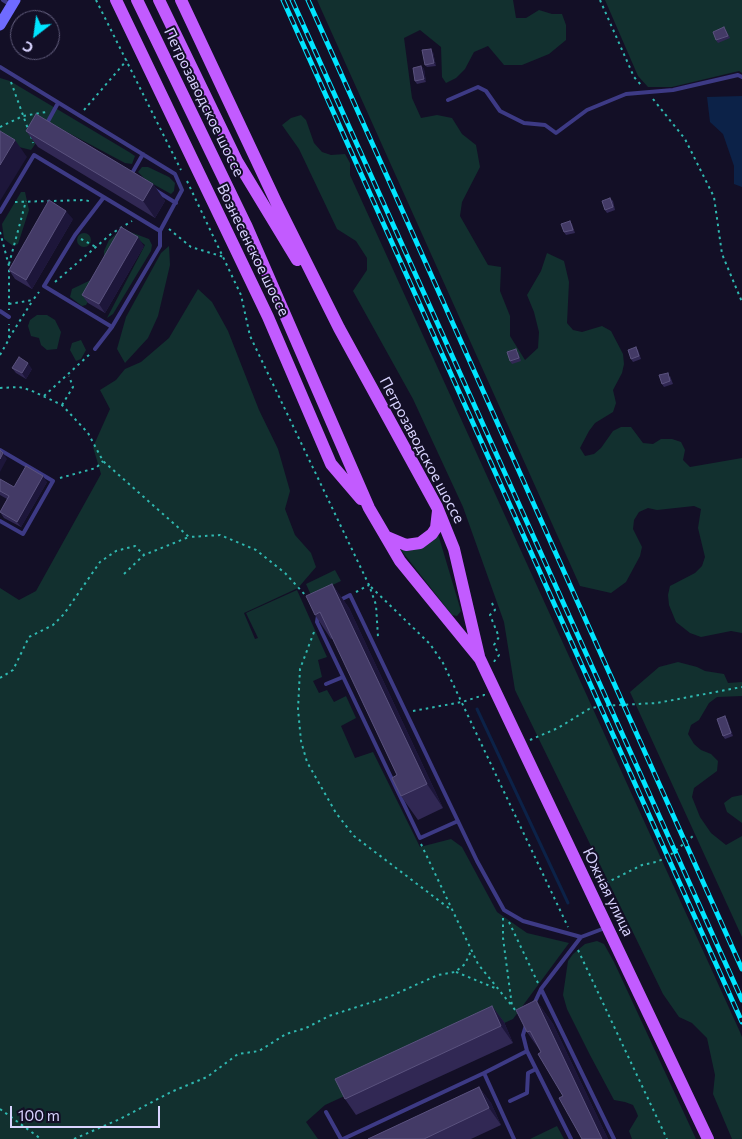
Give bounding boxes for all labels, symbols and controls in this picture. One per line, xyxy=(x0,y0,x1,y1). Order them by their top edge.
north arrow xyxy=(10,10,60,60)
street label: Петрозаводское шоссе xyxy=(160,25,248,179)
text: С xyxy=(19,38,36,57)
street label: Вознесенское шоссе xyxy=(213,181,293,319)
street label: Петрозаводское шоссе xyxy=(376,374,468,526)
street label: Южная улица xyxy=(579,845,637,939)
scale bar xyxy=(12,1096,162,1128)
text: 100 m xyxy=(18,1106,60,1124)

